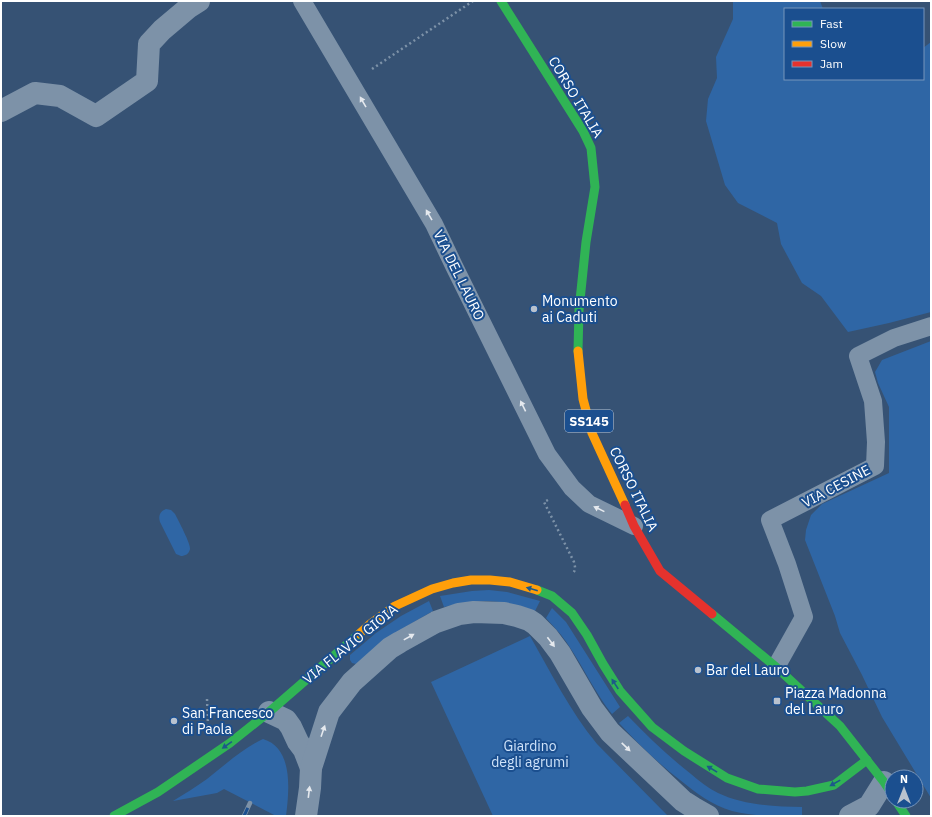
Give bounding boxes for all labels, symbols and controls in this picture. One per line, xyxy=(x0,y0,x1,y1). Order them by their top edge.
legend xyxy=(784,8,924,80)
text: Fast xyxy=(820,16,843,31)
text: Slow xyxy=(820,36,846,51)
street label: CORSO ITALIA xyxy=(545,53,607,141)
text: Jam xyxy=(820,56,843,71)
one-way arrow xyxy=(359,96,366,108)
one-way arrow xyxy=(425,209,432,221)
street label: VIA DEL LAURO xyxy=(429,227,489,323)
place label: Monumento ai Caduti xyxy=(542,292,618,326)
marker: Monumento ai Caduti xyxy=(529,304,539,314)
one-way arrow xyxy=(520,401,526,412)
road number: SS145 xyxy=(565,410,613,432)
street label: CORSO ITALIA xyxy=(606,444,662,534)
street label: VIA CESINE xyxy=(799,460,873,512)
one-way arrow xyxy=(593,506,605,512)
one-way arrow xyxy=(526,586,538,592)
street label: VIA FLAVIO GIOIA xyxy=(299,600,401,688)
one-way arrow xyxy=(403,634,414,640)
one-way arrow xyxy=(547,636,556,647)
place label: Bar del Lauro xyxy=(706,661,789,679)
marker: Bar del Lauro xyxy=(693,665,703,675)
one-way arrow xyxy=(611,678,619,689)
place label: Piazza Madonna del Lauro xyxy=(785,684,887,718)
marker: Piazza Madonna del Lauro xyxy=(772,696,782,706)
place label: San Francesco di Paola xyxy=(182,704,273,738)
marker: San Francesco di Paola xyxy=(169,716,179,726)
one-way arrow xyxy=(320,724,326,736)
park label: Giardino degli agrumi xyxy=(491,737,569,771)
one-way arrow xyxy=(221,741,232,749)
one-way arrow xyxy=(621,742,631,752)
one-way arrow xyxy=(707,765,717,773)
north arrow xyxy=(884,769,924,809)
text: N xyxy=(900,772,908,786)
one-way arrow xyxy=(829,780,841,786)
one-way arrow xyxy=(306,786,312,798)

